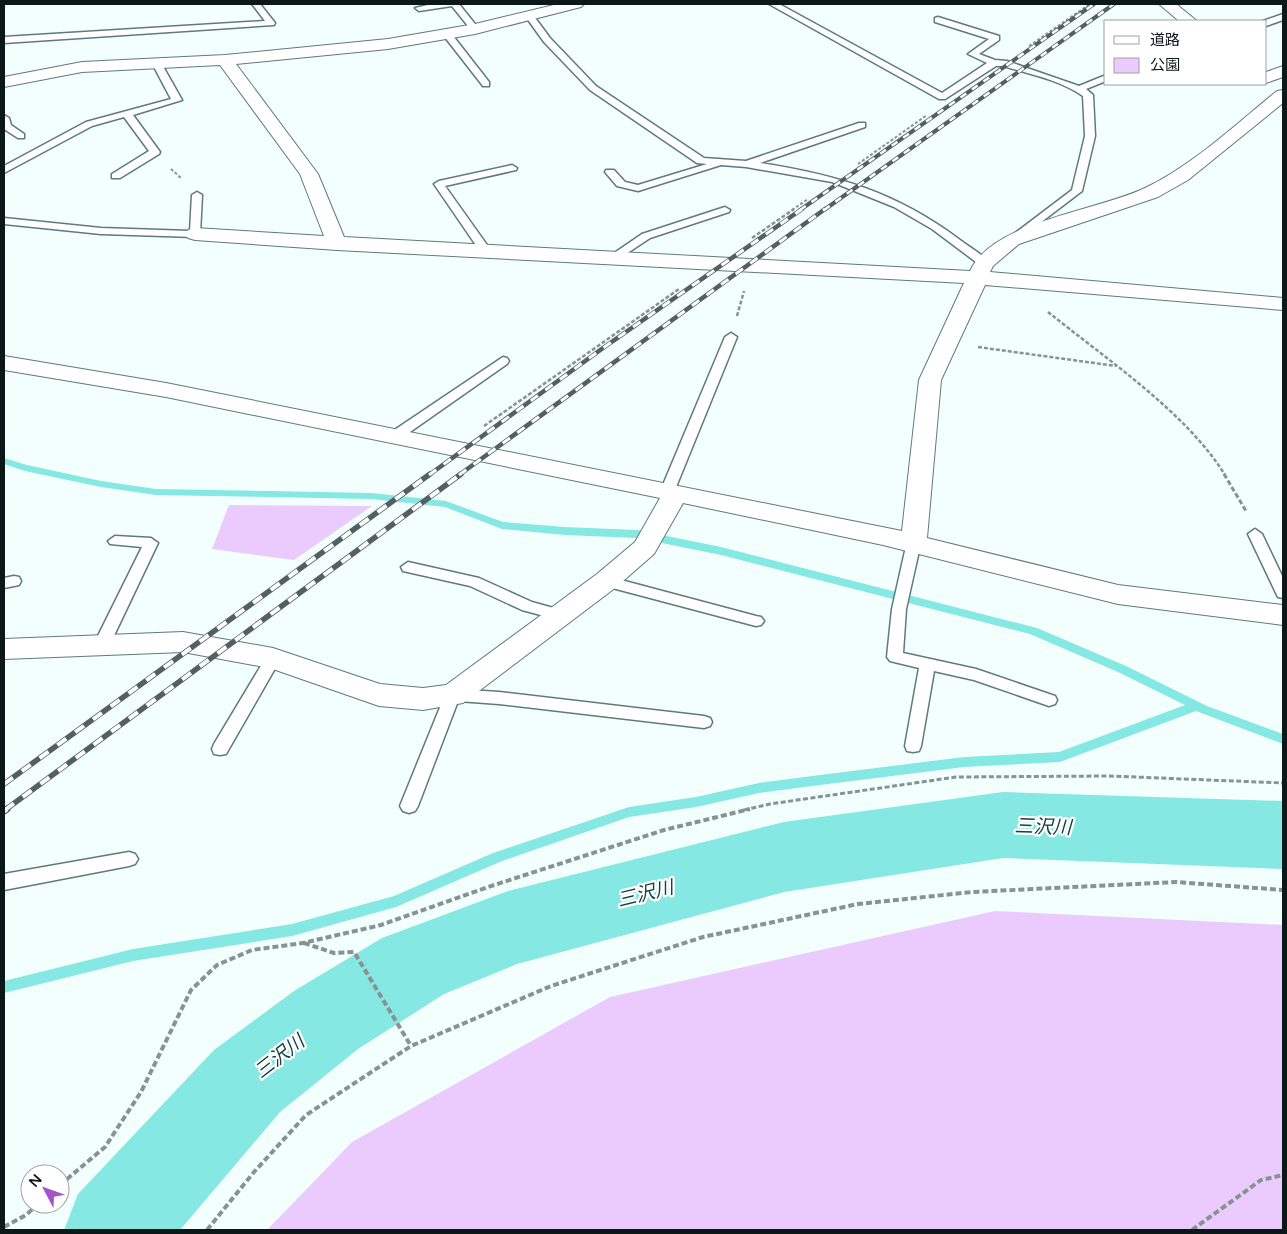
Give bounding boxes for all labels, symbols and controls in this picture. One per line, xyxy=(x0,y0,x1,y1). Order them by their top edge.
legend xyxy=(1104,20,1267,85)
text: 道路 xyxy=(1150,31,1180,49)
text: 公園 xyxy=(1150,56,1180,74)
water label: 三沢川 xyxy=(1014,815,1074,839)
water label: 三沢川 xyxy=(615,876,677,912)
water label: 三沢川 xyxy=(250,1029,310,1083)
north arrow xyxy=(20,1164,70,1214)
text: N xyxy=(25,1171,46,1191)

